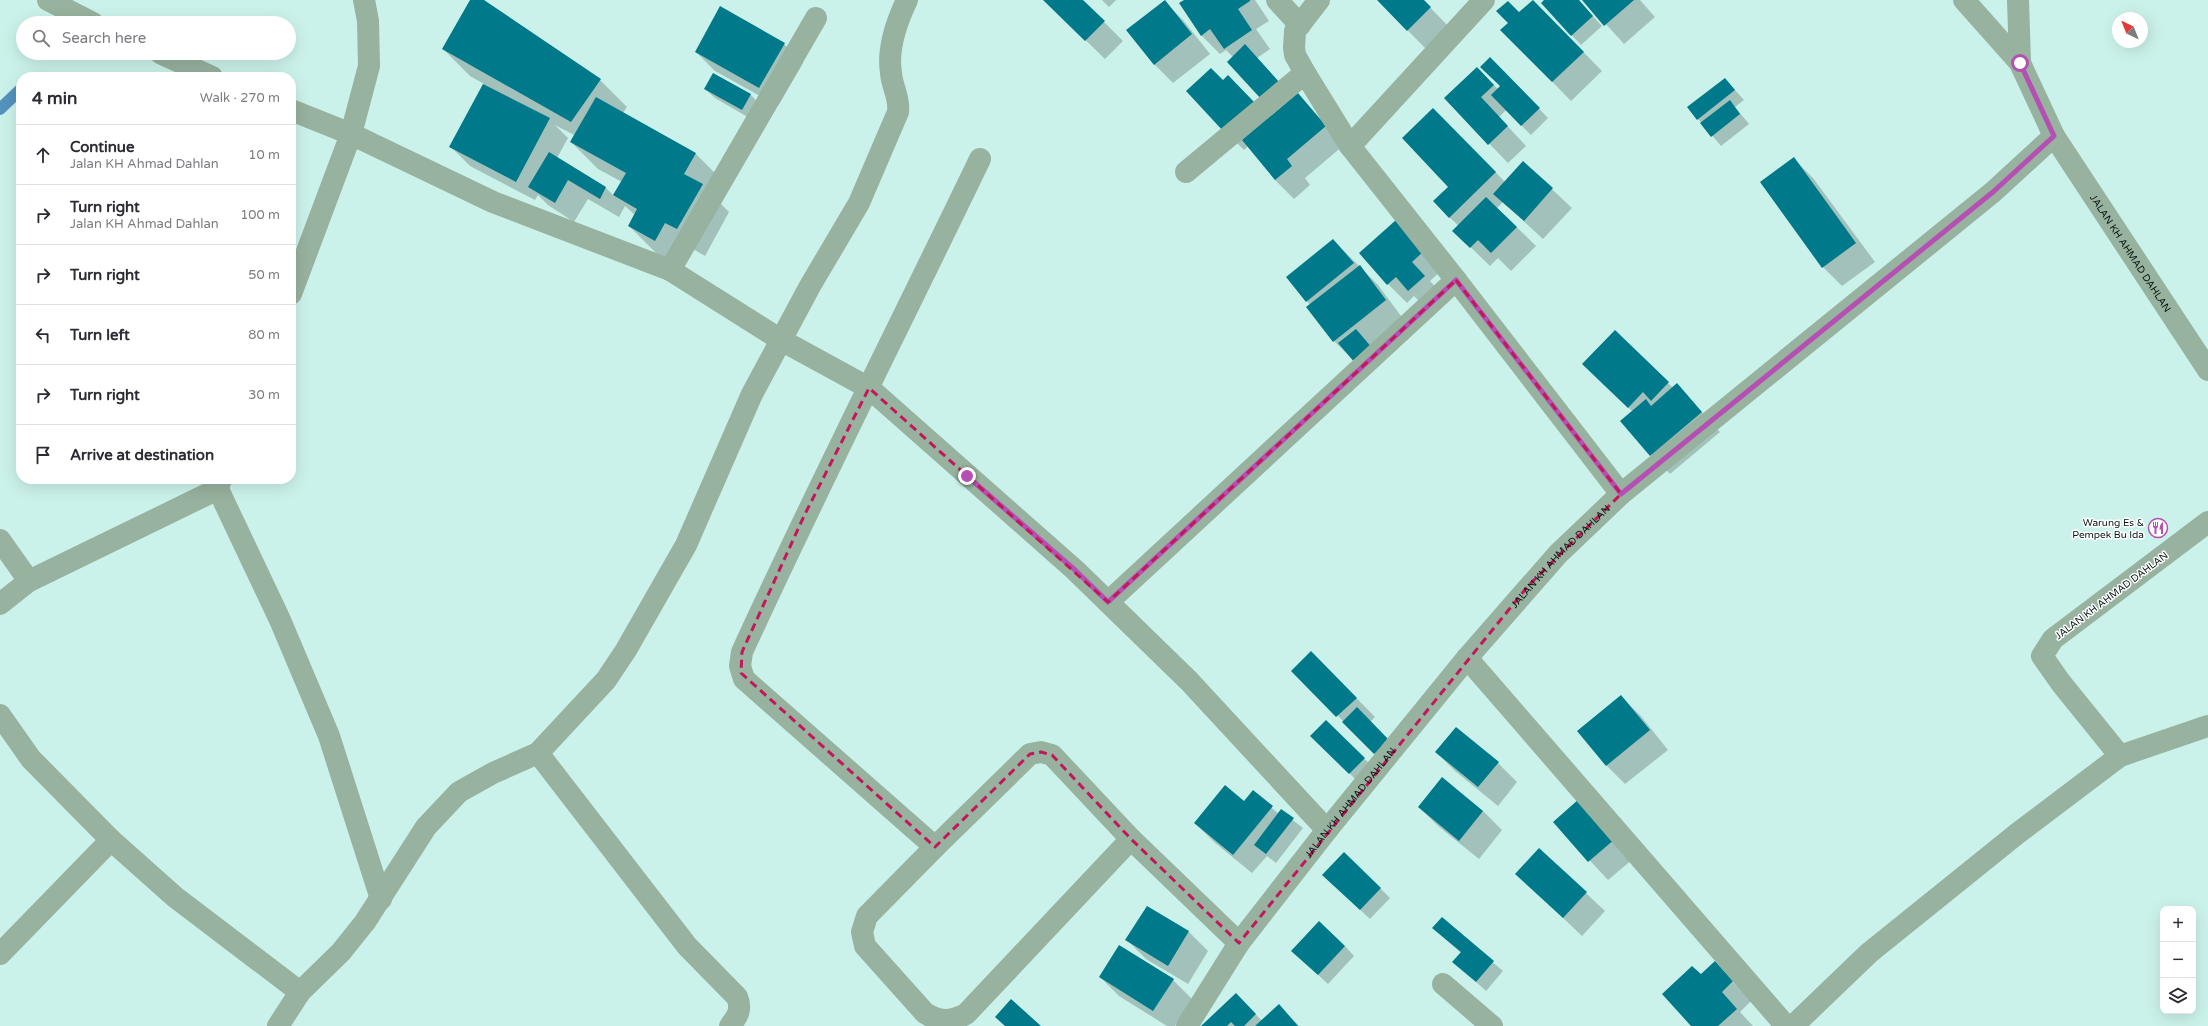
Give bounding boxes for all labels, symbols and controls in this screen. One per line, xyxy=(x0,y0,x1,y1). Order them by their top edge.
north arrow xyxy=(2112,12,2148,48)
search box xyxy=(16,16,296,60)
icon: search xyxy=(30,27,52,49)
text: Search here xyxy=(62,29,146,47)
route start xyxy=(2011,54,2029,72)
text: 4 min xyxy=(32,88,77,109)
text: Walk · 270 m xyxy=(200,90,280,106)
text: Continue xyxy=(70,138,134,156)
icon: ahead xyxy=(32,144,54,166)
text: 10 m xyxy=(248,147,280,163)
text: Jalan KH Ahmad Dahlan xyxy=(70,156,219,172)
street label: JALAN KH AHMAD DAHLAN xyxy=(2087,192,2173,315)
text: Turn right xyxy=(70,198,140,216)
icon: right xyxy=(32,204,54,226)
text: 100 m xyxy=(240,207,280,223)
text: Jalan KH Ahmad Dahlan xyxy=(70,216,219,232)
icon: right xyxy=(32,264,54,286)
text: Turn right xyxy=(70,266,140,284)
text: 50 m xyxy=(248,267,280,283)
icon: left xyxy=(32,324,54,346)
text: Turn left xyxy=(70,326,130,344)
text: 80 m xyxy=(248,327,280,343)
icon: right xyxy=(32,384,54,406)
text: Turn right xyxy=(70,386,140,404)
text: 30 m xyxy=(248,387,280,403)
icon: arrive xyxy=(32,444,54,466)
text: Arrive at destination xyxy=(70,446,214,464)
route end xyxy=(958,467,976,485)
street label: JALAN KH AHMAD DAHLAN xyxy=(1509,503,1613,611)
place label: Warung Es & Pempek Bu Ida xyxy=(2072,517,2144,541)
restaurant icon: Warung Es & Pempek Bu Ida xyxy=(2147,517,2169,539)
street label: JALAN KH AHMAD DAHLAN xyxy=(2053,549,2170,642)
street label: JALAN KH AHMAD DAHLAN xyxy=(1303,745,1399,861)
map controls xyxy=(2160,906,2196,1014)
button: + xyxy=(2160,906,2196,942)
button: − xyxy=(2160,942,2196,978)
button: layers xyxy=(2160,978,2196,1014)

